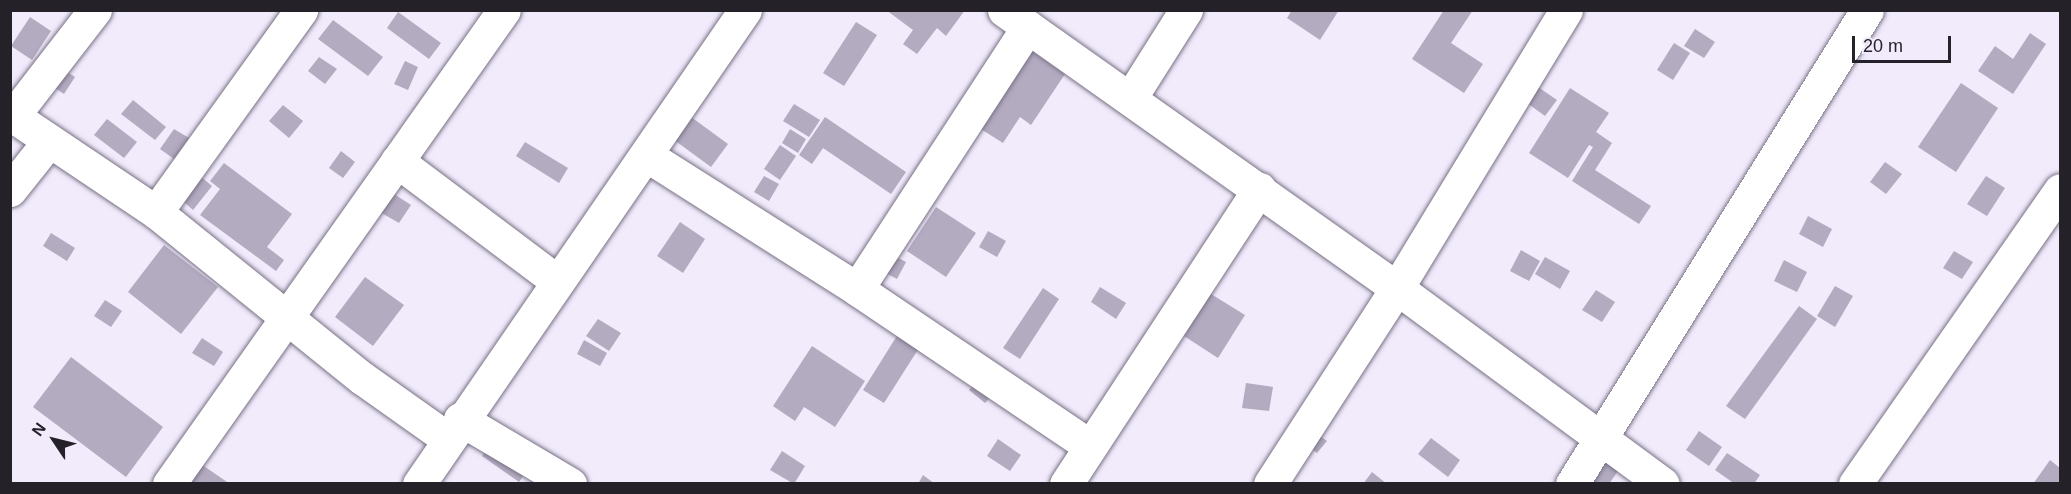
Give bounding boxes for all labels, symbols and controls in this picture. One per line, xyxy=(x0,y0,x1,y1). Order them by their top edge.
scale bar xyxy=(1855,24,1954,62)
text: 20 m xyxy=(1863,36,1903,56)
north arrow xyxy=(24,410,84,470)
text: N xyxy=(29,420,49,439)

